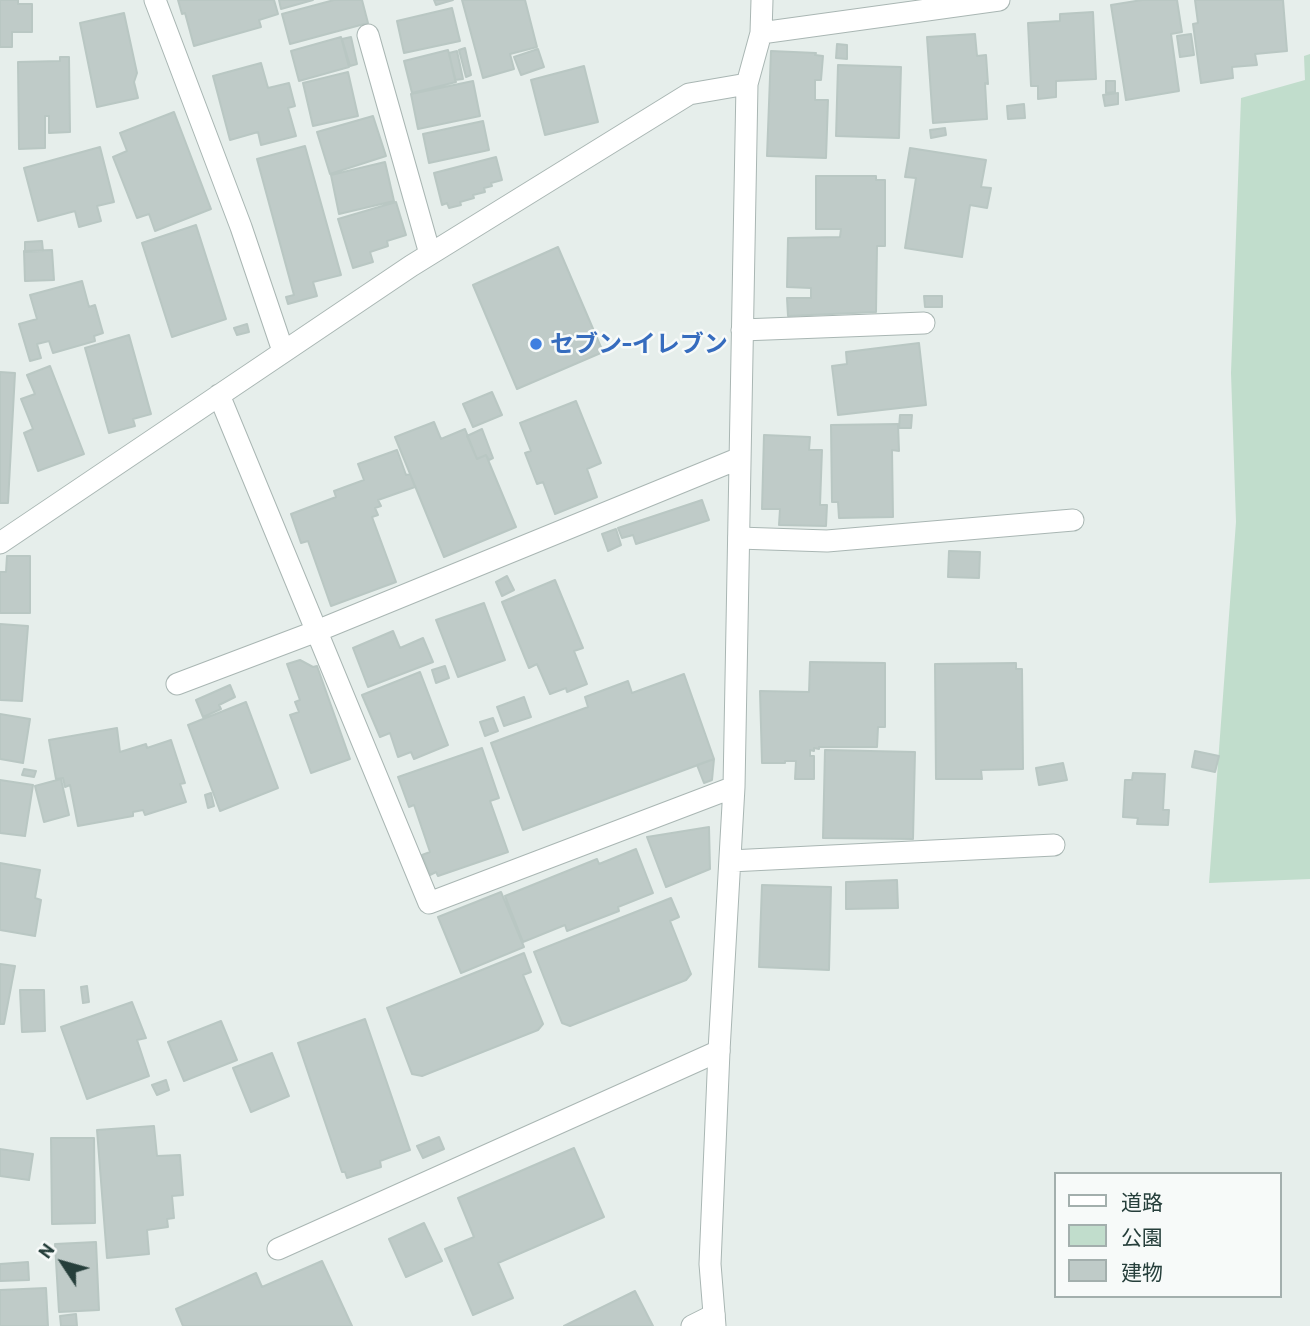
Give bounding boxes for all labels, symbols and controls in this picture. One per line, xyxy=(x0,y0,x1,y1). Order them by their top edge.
place label: セブン-イレブン xyxy=(550,330,728,358)
marker: セブン-イレブン xyxy=(528,336,544,352)
legend xyxy=(1054,1172,1282,1298)
text: 道路 xyxy=(1121,1189,1163,1214)
text: 公園 xyxy=(1121,1224,1163,1249)
north arrow xyxy=(28,1228,98,1298)
text: N xyxy=(33,1238,59,1262)
text: 建物 xyxy=(1121,1259,1163,1284)

